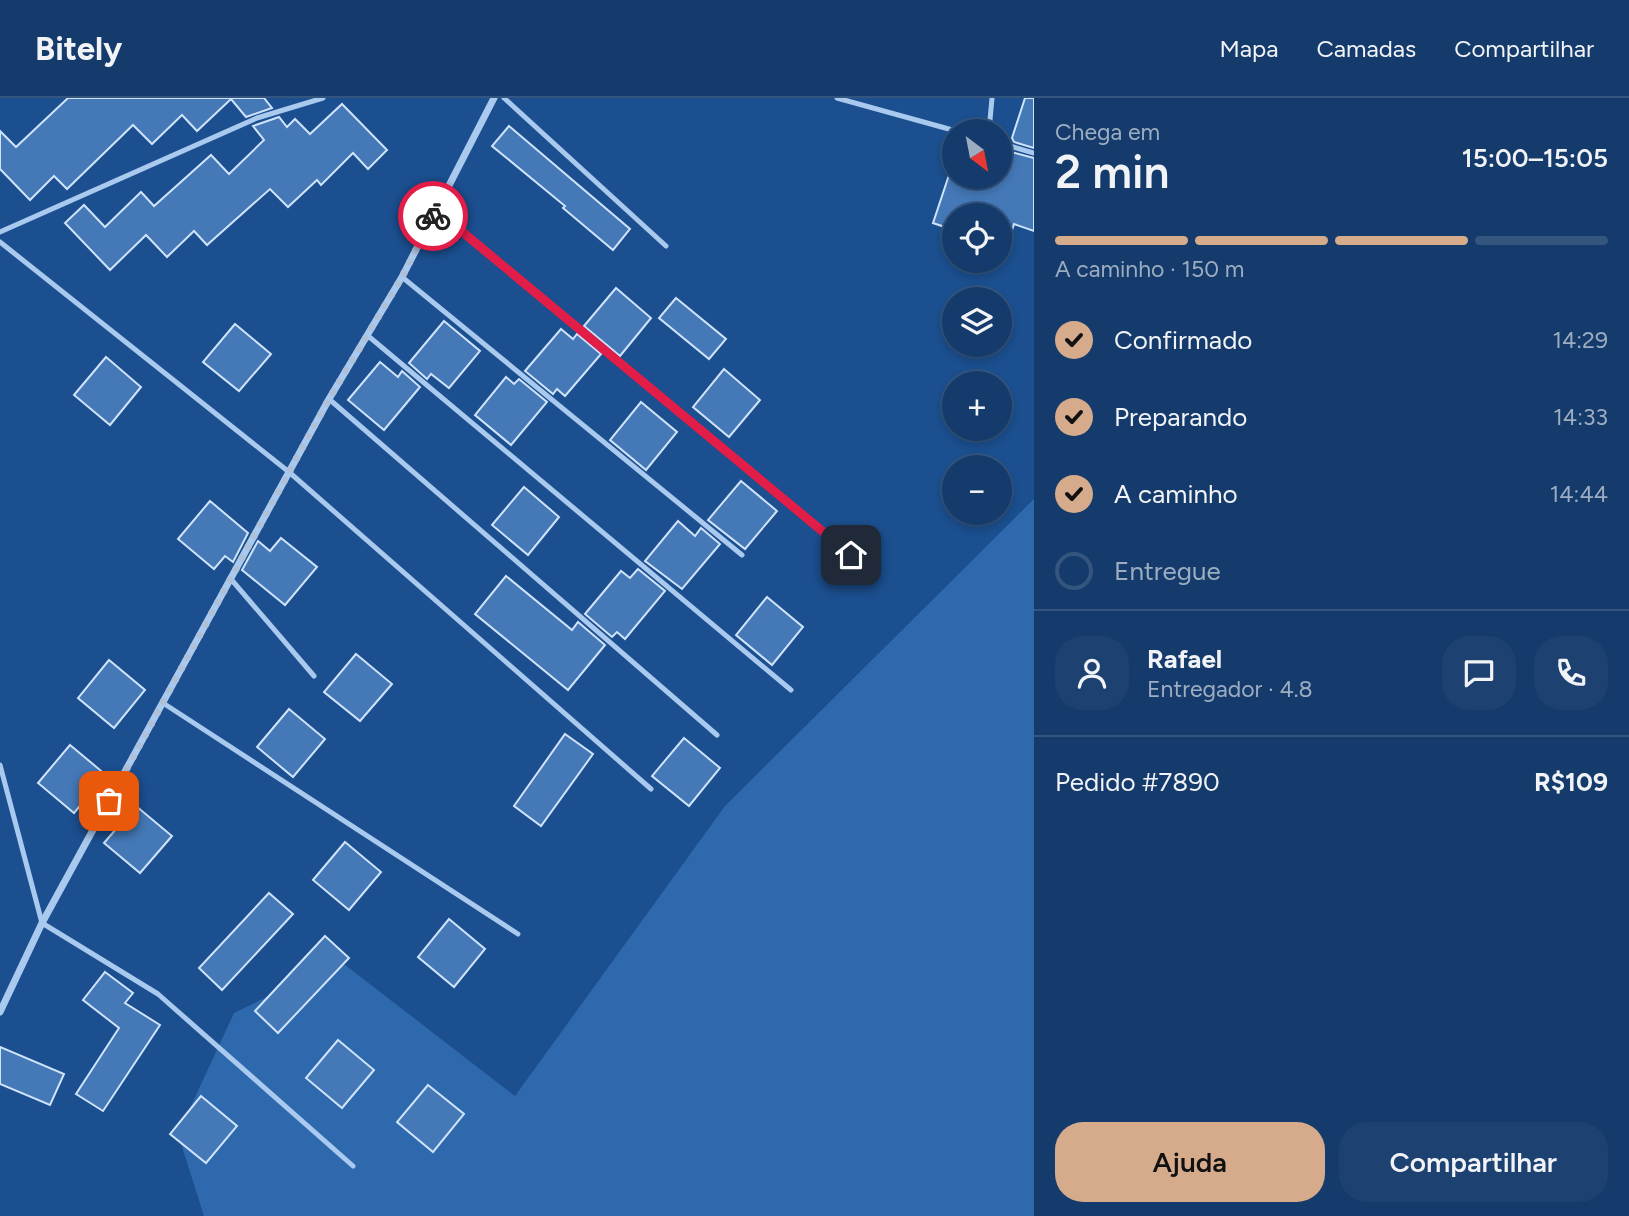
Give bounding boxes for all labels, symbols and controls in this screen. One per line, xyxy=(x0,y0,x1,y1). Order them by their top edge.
text: Bitely xyxy=(35,29,122,68)
text: Mapa xyxy=(1219,34,1278,63)
text: Camadas xyxy=(1316,34,1416,63)
text: Compartilhar xyxy=(1454,34,1594,63)
text: Chega em xyxy=(1055,118,1160,146)
north arrow xyxy=(942,119,1012,189)
map controls xyxy=(942,119,1012,525)
text: 15:00–15:05 xyxy=(1462,142,1608,174)
text: 2 min xyxy=(1055,144,1170,200)
courier xyxy=(398,181,468,251)
icon: bike xyxy=(414,197,452,235)
button: locate xyxy=(942,203,1012,273)
text: A caminho · 150 m xyxy=(1055,255,1244,283)
button: layers xyxy=(942,287,1012,357)
icon: check xyxy=(1055,321,1093,359)
text: Confirmado xyxy=(1114,324,1252,356)
text: 14:29 xyxy=(1553,326,1608,354)
button: + xyxy=(942,371,1012,441)
icon: check xyxy=(1055,398,1093,436)
text: Preparando xyxy=(1114,401,1247,433)
text: 14:33 xyxy=(1553,403,1608,431)
button: − xyxy=(942,455,1012,525)
icon: check xyxy=(1055,475,1093,513)
text: A caminho xyxy=(1114,478,1238,510)
text: 14:44 xyxy=(1550,480,1608,508)
pin xyxy=(821,525,881,585)
icon: home xyxy=(832,536,870,574)
text: Entregue xyxy=(1114,555,1221,587)
button: person xyxy=(1055,636,1129,710)
button: chat xyxy=(1442,636,1516,710)
button: phone xyxy=(1534,636,1608,710)
text: Rafael xyxy=(1147,643,1222,675)
text: Entregador · 4.8 xyxy=(1147,675,1313,703)
text: Pedido #7890 xyxy=(1055,766,1220,798)
text: R$109 xyxy=(1534,766,1608,798)
pin xyxy=(79,771,139,831)
icon: bag xyxy=(90,782,128,820)
button: Ajuda xyxy=(1055,1122,1325,1202)
button: Compartilhar xyxy=(1339,1122,1608,1202)

